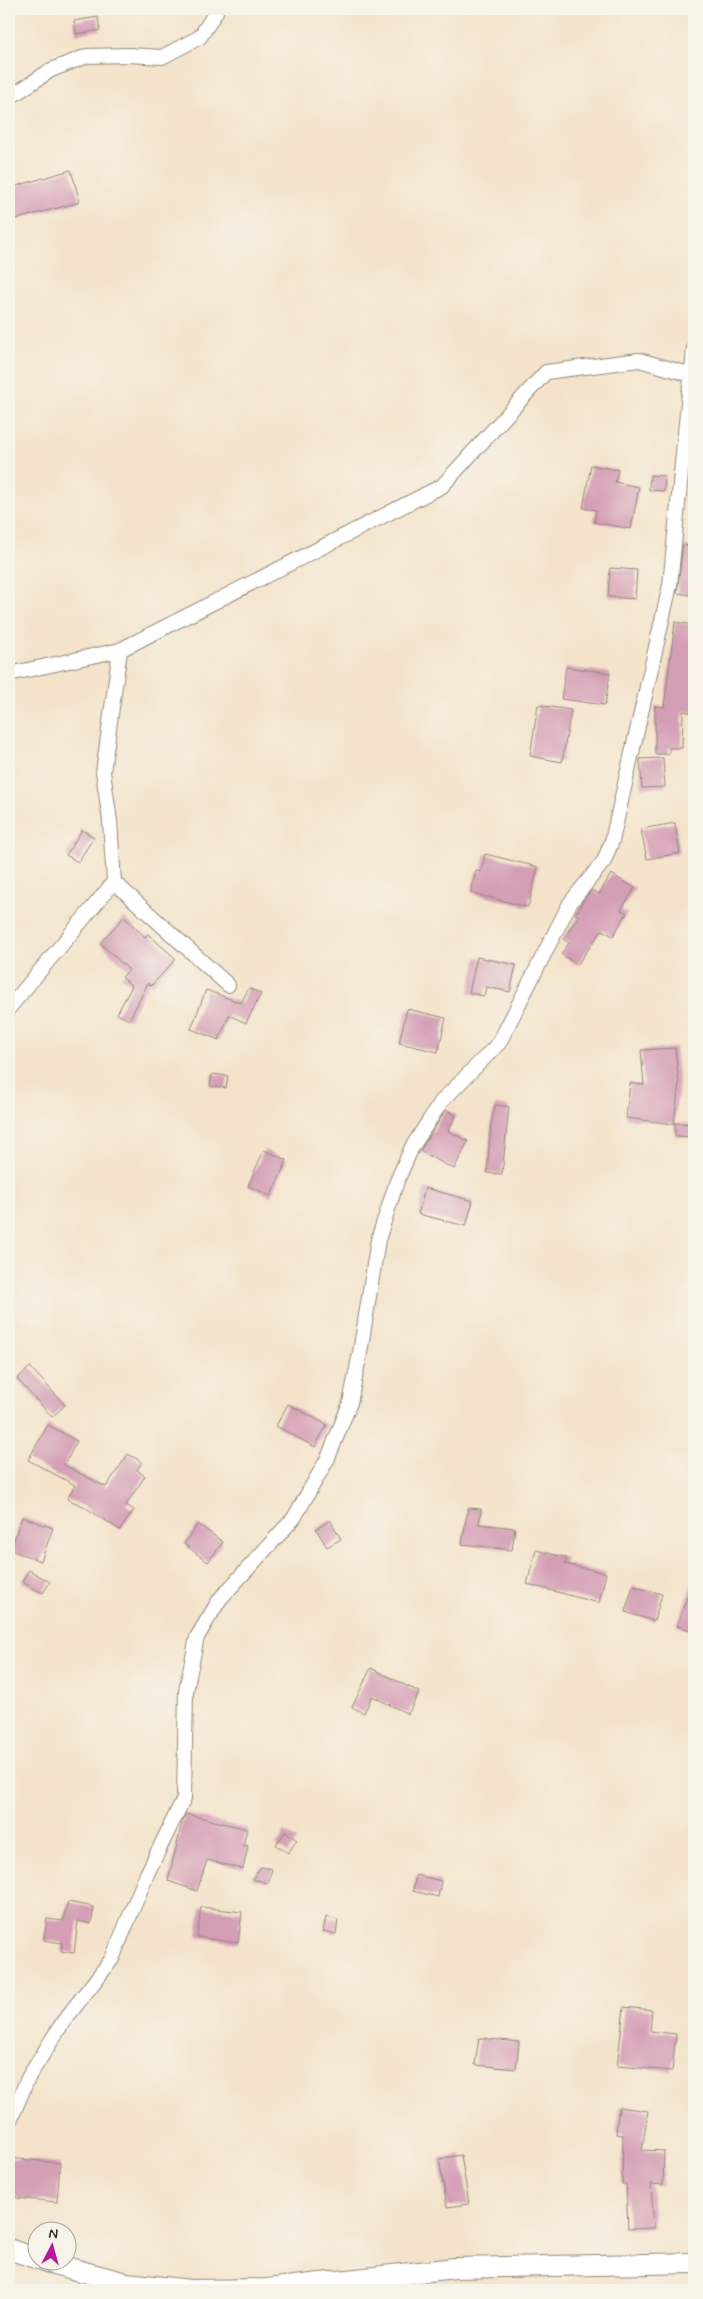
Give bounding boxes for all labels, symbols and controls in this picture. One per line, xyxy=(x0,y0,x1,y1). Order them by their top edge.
north arrow xyxy=(28,2222,78,2272)
text: N xyxy=(48,2225,59,2244)

